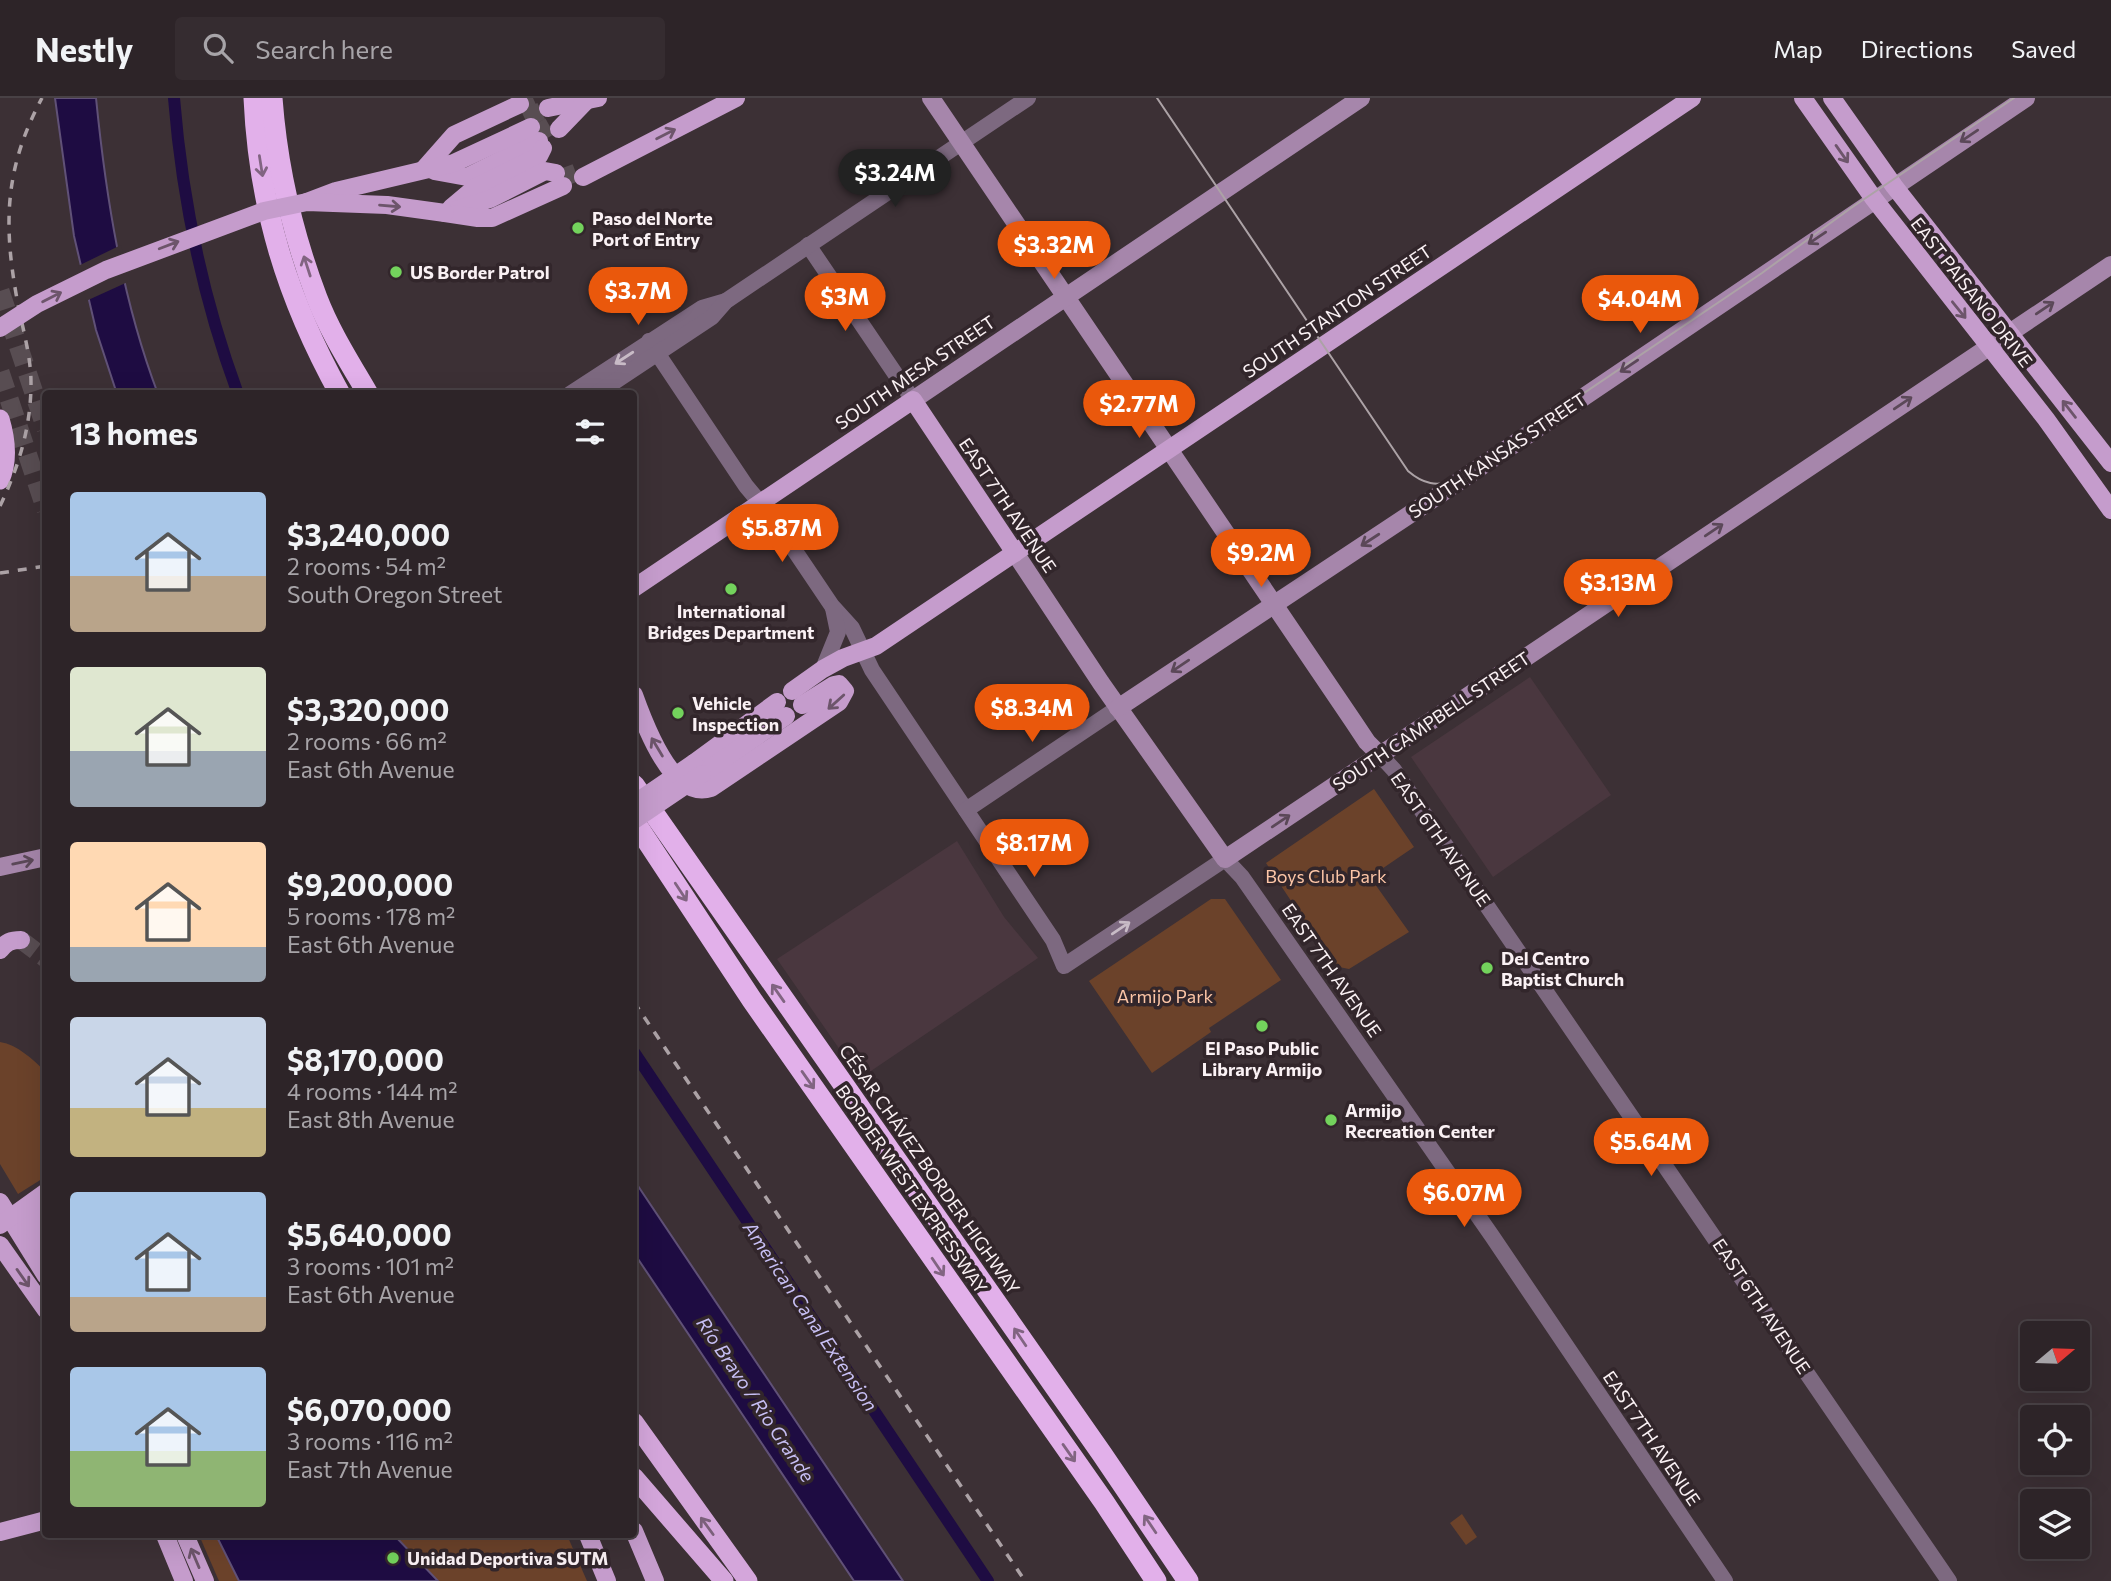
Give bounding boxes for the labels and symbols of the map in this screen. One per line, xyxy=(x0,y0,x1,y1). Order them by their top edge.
one-way arrow xyxy=(655,127,676,140)
one-way arrow xyxy=(1960,129,1979,143)
one-way arrow xyxy=(1835,144,1849,163)
pin: $3.24M xyxy=(838,150,952,209)
one-way arrow xyxy=(254,154,267,177)
one-way arrow xyxy=(378,200,400,213)
place label: Paso del Norte Port of Entry xyxy=(592,207,713,250)
street label: EAST PAISANO DRIVE xyxy=(1907,213,2037,371)
marker: Paso del Norte Port of Entry xyxy=(570,220,586,236)
pin: $3.32M xyxy=(997,222,1111,281)
one-way arrow xyxy=(1808,230,1827,245)
one-way arrow xyxy=(158,238,180,250)
street label: SOUTH STANTON STREET xyxy=(1239,240,1435,382)
one-way arrow xyxy=(300,256,312,278)
place label: US Border Patrol xyxy=(410,261,550,283)
marker: US Border Patrol xyxy=(388,264,404,280)
pin: $3.7M xyxy=(589,268,687,327)
pin: $3M xyxy=(811,274,879,333)
pin: $4.04M xyxy=(1583,275,1697,335)
one-way arrow xyxy=(41,289,62,303)
one-way arrow xyxy=(1952,300,1967,318)
one-way arrow xyxy=(2035,301,2055,315)
street label: SOUTH MESA STREET xyxy=(831,310,999,434)
one-way arrow xyxy=(615,351,635,365)
one-way arrow xyxy=(1620,359,1640,373)
pin: $2.77M xyxy=(1082,380,1196,440)
street label: SOUTH KANSAS STREET xyxy=(1404,388,1590,522)
one-way arrow xyxy=(1892,396,1912,410)
one-way arrow xyxy=(2062,400,2077,418)
street label: EAST 7TH AVENUE xyxy=(955,433,1061,577)
pin: $5.87M xyxy=(725,504,839,564)
one-way arrow xyxy=(1704,523,1723,537)
pin: $9.2M xyxy=(1212,530,1310,589)
one-way arrow xyxy=(1360,534,1380,548)
pin: $3.13M xyxy=(1561,560,1675,619)
marker: International Bridges Department xyxy=(723,581,739,597)
place label: International Bridges Department xyxy=(648,600,815,643)
street label: SOUTH CAMPBELL STREET xyxy=(1328,647,1534,795)
one-way arrow xyxy=(1171,659,1190,673)
pin: $8.34M xyxy=(975,684,1089,744)
place label: Vehicle Inspection xyxy=(692,692,779,735)
one-way arrow xyxy=(827,694,845,710)
marker: Vehicle Inspection xyxy=(670,705,686,721)
one-way arrow xyxy=(649,737,663,757)
street label: EAST 6TH AVENUE xyxy=(1386,768,1496,910)
one-way arrow xyxy=(1271,814,1290,828)
pin: $8.17M xyxy=(977,820,1091,879)
one-way arrow xyxy=(11,854,34,868)
park label: Boys Club Park xyxy=(1265,865,1387,887)
one-way arrow xyxy=(674,881,688,901)
street label: EAST 7TH AVENUE xyxy=(1278,899,1386,1041)
one-way arrow xyxy=(1111,921,1130,935)
place label: Del Centro Baptist Church xyxy=(1501,947,1624,990)
marker: Del Centro Baptist Church xyxy=(1479,960,1495,976)
one-way arrow xyxy=(771,984,786,1003)
park label: Armijo Park xyxy=(1117,985,1213,1007)
marker: El Paso Public Library Armijo xyxy=(1254,1018,1270,1034)
place label: El Paso Public Library Armijo xyxy=(1202,1037,1322,1080)
street label: CÉSAR CHÁVEZ BORDER HIGHWAY xyxy=(835,1040,1025,1298)
one-way arrow xyxy=(801,1070,815,1089)
street label: BORDER WEST EXPRESSWAY xyxy=(831,1081,993,1298)
place label: Armijo Recreation Center xyxy=(1345,1099,1496,1142)
marker: Armijo Recreation Center xyxy=(1323,1112,1339,1128)
pin: $5.64M xyxy=(1594,1118,1708,1178)
pin: $6.07M xyxy=(1407,1170,1521,1229)
water label: American Canal Extension xyxy=(738,1216,883,1415)
street label: EAST 6TH AVENUE xyxy=(1709,1234,1815,1378)
one-way arrow xyxy=(931,1257,945,1276)
one-way arrow xyxy=(16,1268,30,1287)
water label: Río Bravo / Rio Grande xyxy=(692,1312,820,1486)
north arrow xyxy=(2020,1321,2090,1391)
one-way arrow xyxy=(1013,1328,1027,1347)
street label: EAST 7TH AVENUE xyxy=(1599,1366,1705,1510)
one-way arrow xyxy=(1062,1443,1076,1462)
one-way arrow xyxy=(1143,1515,1157,1534)
one-way arrow xyxy=(700,1517,715,1536)
place label: Unidad Deportiva SUTM xyxy=(407,1547,608,1569)
one-way arrow xyxy=(187,1548,200,1569)
marker: Unidad Deportiva SUTM xyxy=(385,1550,401,1566)

